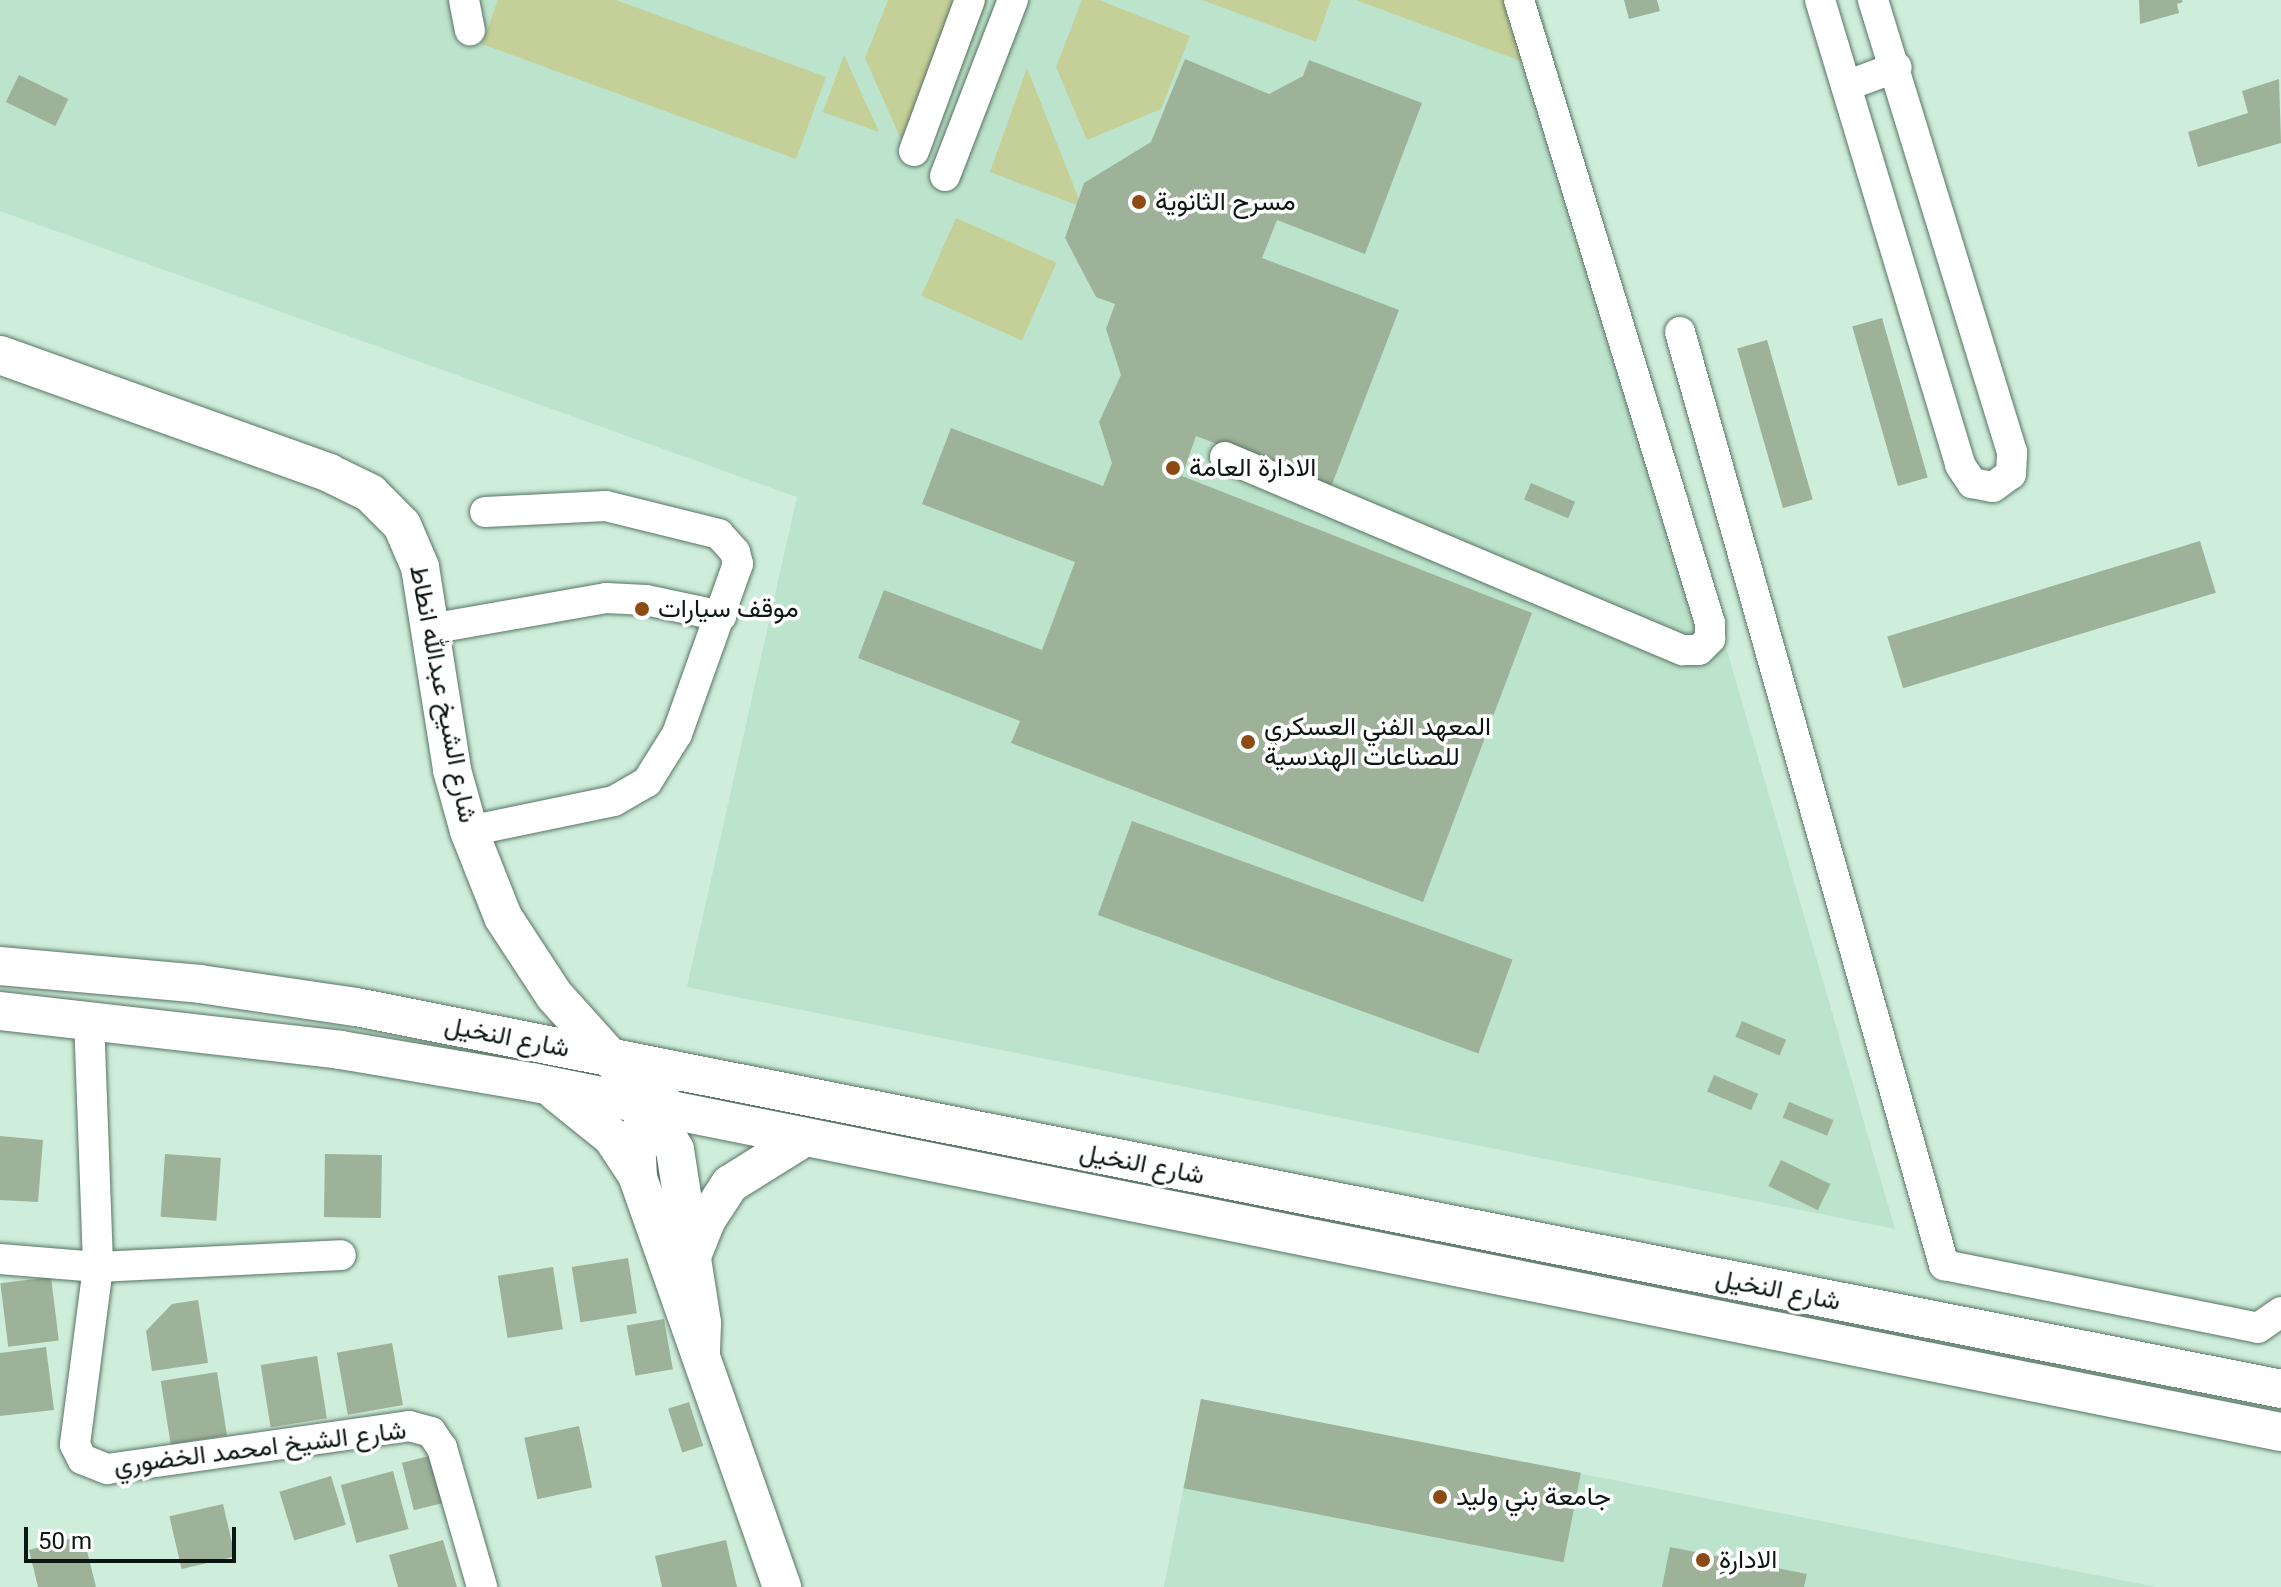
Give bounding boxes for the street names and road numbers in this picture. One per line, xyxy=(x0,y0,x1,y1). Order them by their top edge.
street label: شارع الشيخ عبدالله انطاط xyxy=(403,562,483,826)
street label: شارع النخيل xyxy=(442,1010,572,1064)
street label: شارع النخيل xyxy=(1077,1137,1207,1191)
street label: شارع النخيل xyxy=(1713,1263,1843,1317)
street label: شارع الشيخ امحمد الخضوري xyxy=(112,1415,408,1481)

